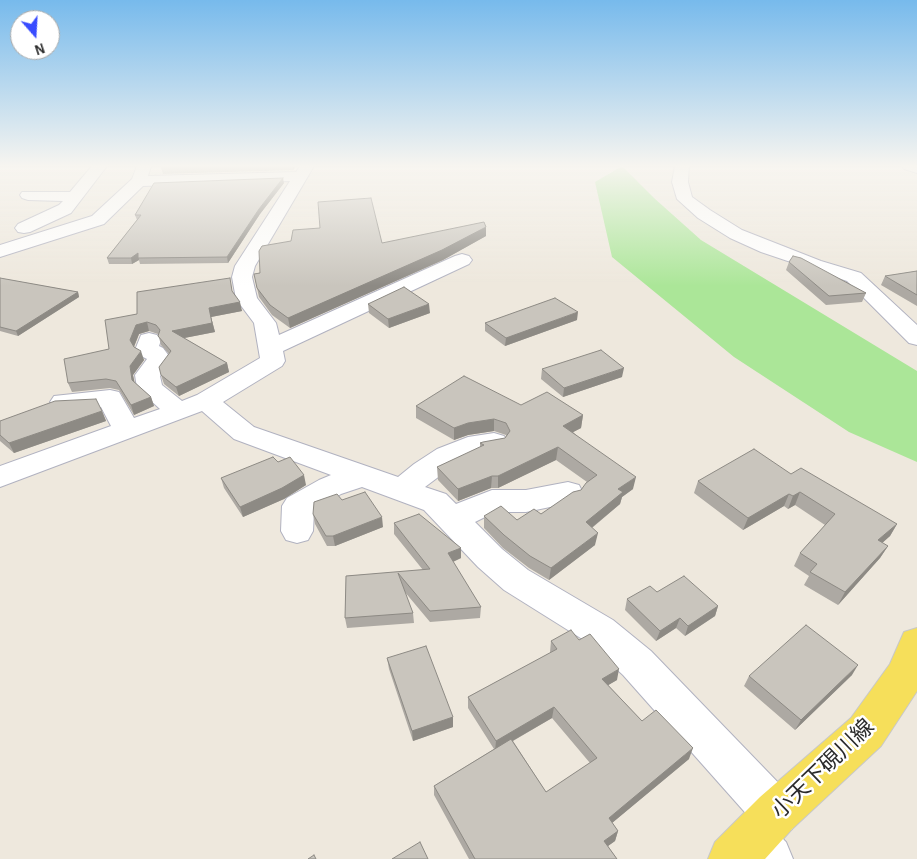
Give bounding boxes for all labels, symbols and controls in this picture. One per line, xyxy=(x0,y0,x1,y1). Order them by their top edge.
north arrow xyxy=(10,10,60,60)
text: N xyxy=(33,40,46,56)
street label: 小天下硯川線 xyxy=(766,714,880,824)

